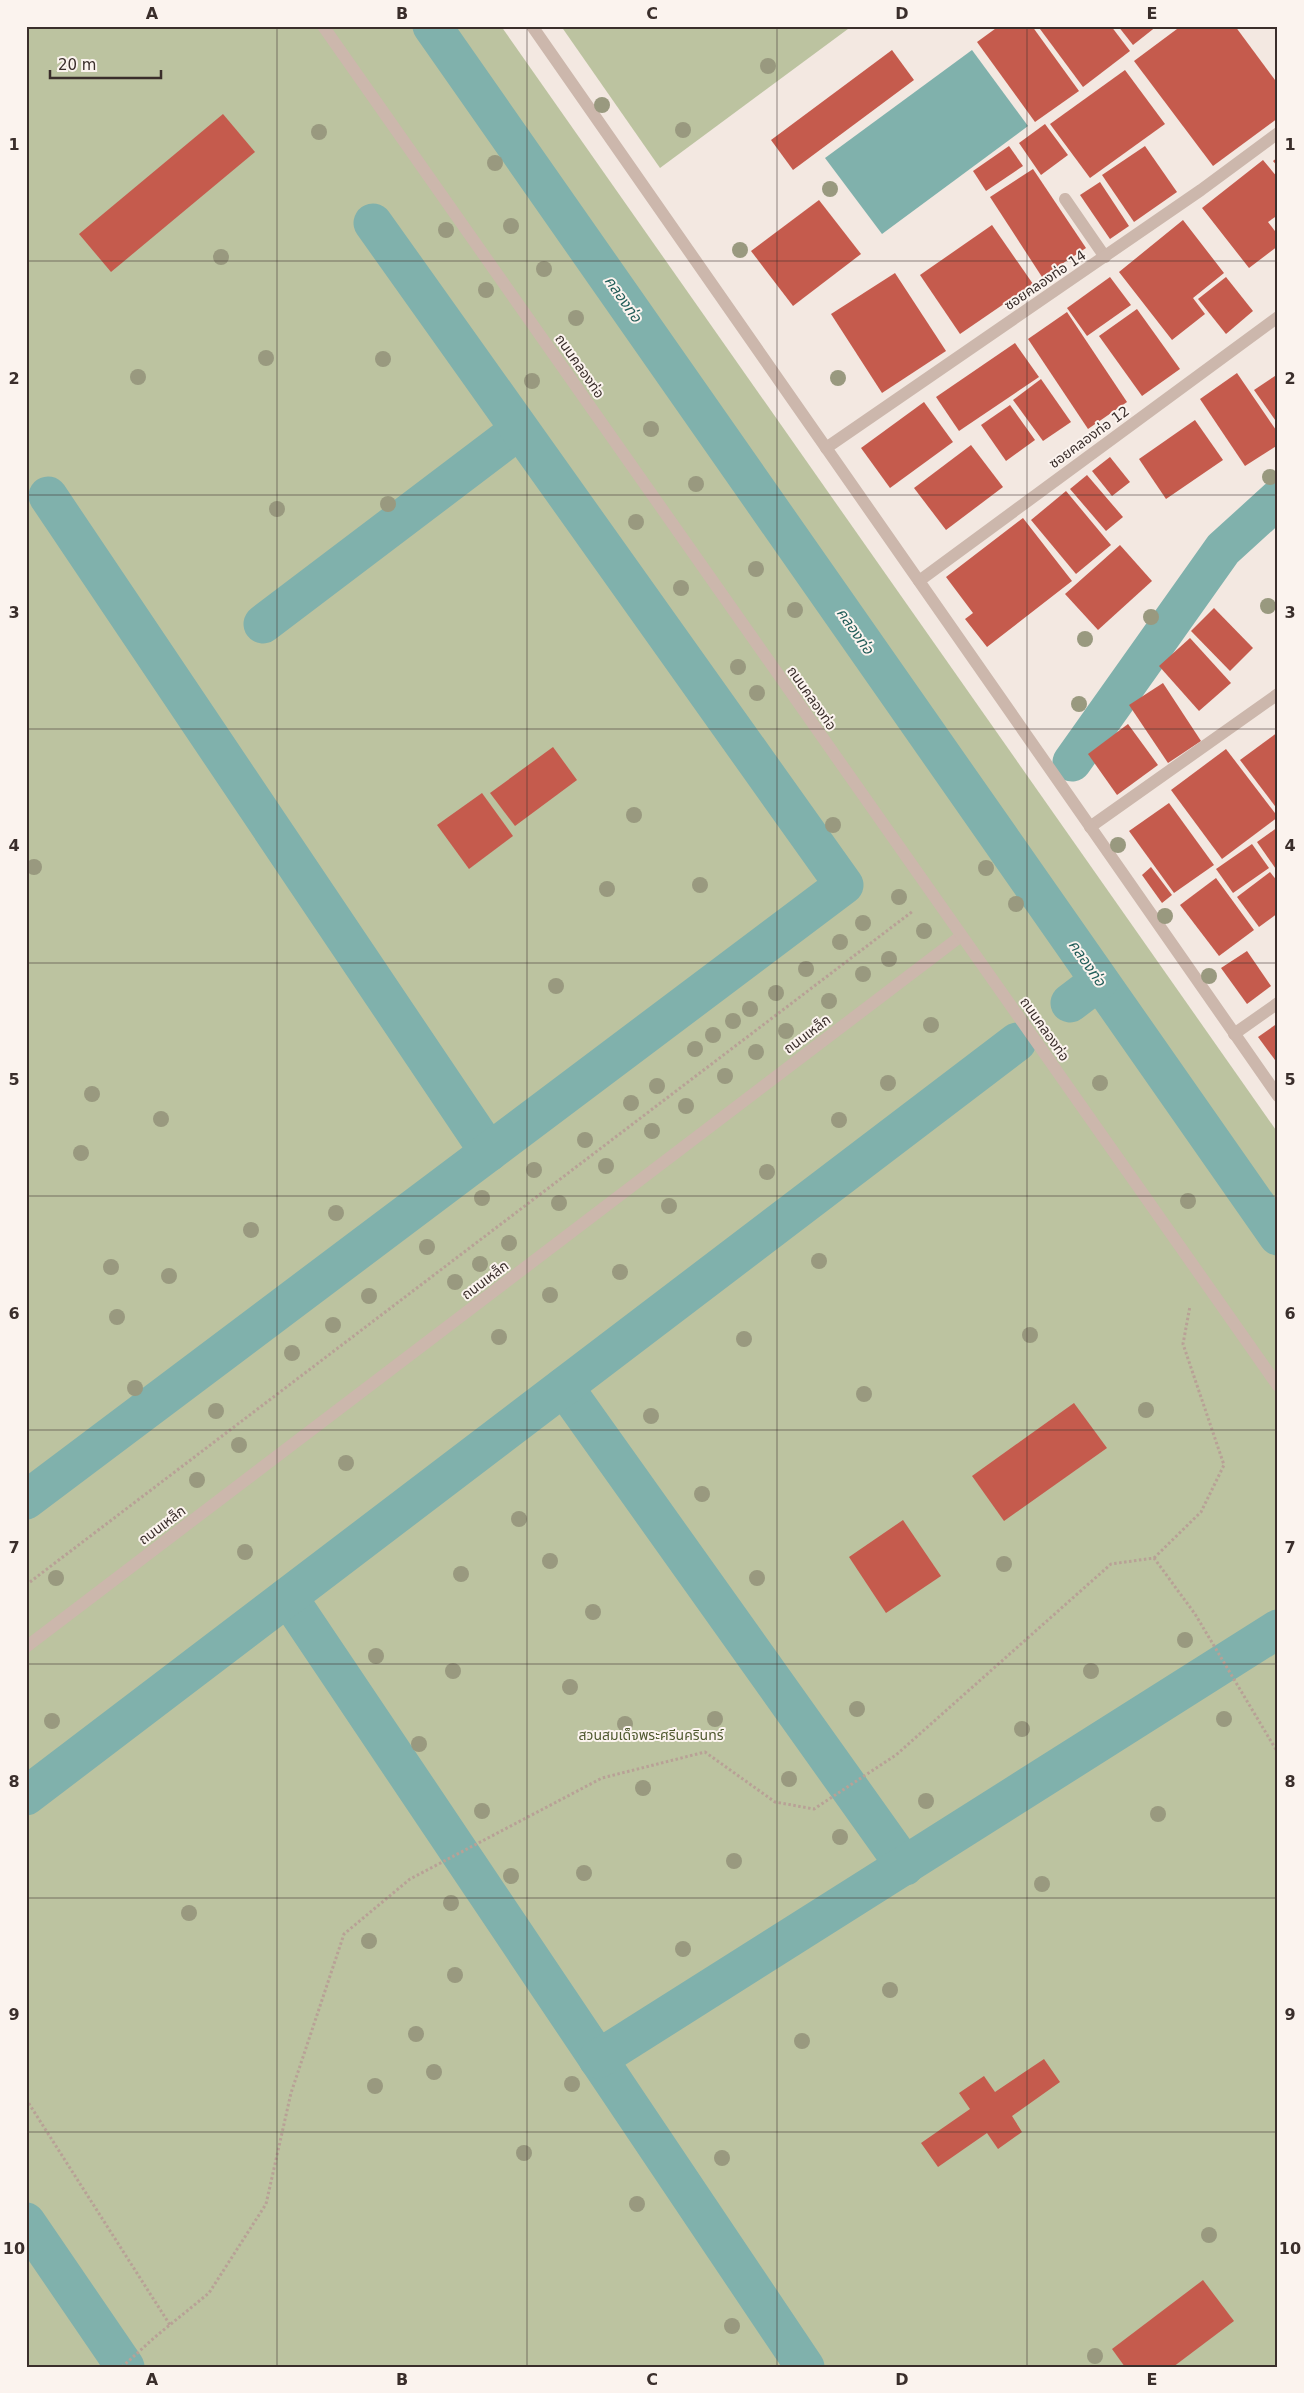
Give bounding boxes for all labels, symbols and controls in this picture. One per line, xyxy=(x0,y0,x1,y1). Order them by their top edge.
text: A xyxy=(146,4,159,23)
text: B xyxy=(396,4,408,23)
text: C xyxy=(646,4,658,23)
text: D xyxy=(895,4,909,23)
text: E xyxy=(1147,4,1157,23)
scale bar xyxy=(50,48,161,80)
text: 20 m xyxy=(58,56,96,74)
text: 1 xyxy=(8,135,20,154)
text: 1 xyxy=(1284,135,1296,154)
street label: ซอยคลองท่อ 14 xyxy=(1001,247,1089,313)
water label: คลองท่อ xyxy=(601,272,646,327)
street label: ถนนคลองท่อ xyxy=(552,331,608,401)
text: 2 xyxy=(8,369,20,388)
text: 2 xyxy=(1284,369,1296,388)
street label: ซอยคลองท่อ 12 xyxy=(1046,403,1132,471)
text: 3 xyxy=(8,603,20,622)
text: 3 xyxy=(1284,603,1296,622)
water label: คลองท่อ xyxy=(833,604,878,659)
street label: ถนนคลองท่อ xyxy=(784,663,840,733)
text: 4 xyxy=(8,836,20,855)
text: 4 xyxy=(1284,836,1296,855)
water label: คลองท่อ xyxy=(1065,936,1110,991)
street label: ถนนคลองท่อ xyxy=(1017,994,1073,1064)
street label: ถนนเหล็ก xyxy=(780,1011,834,1057)
text: 5 xyxy=(8,1070,20,1089)
text: 5 xyxy=(1284,1070,1296,1089)
street label: ถนนเหล็ก xyxy=(458,1257,512,1303)
text: 6 xyxy=(8,1304,20,1323)
text: 6 xyxy=(1284,1304,1296,1323)
street label: ถนนเหล็ก xyxy=(135,1502,189,1548)
text: 7 xyxy=(8,1538,20,1557)
text: 7 xyxy=(1284,1538,1296,1557)
park label: สวนสมเด็จพระศรีนครินทร์ xyxy=(578,1727,724,1743)
text: 8 xyxy=(8,1772,20,1791)
text: 8 xyxy=(1284,1772,1296,1791)
text: 9 xyxy=(8,2005,20,2024)
text: 9 xyxy=(1284,2005,1296,2024)
text: 10 xyxy=(3,2239,25,2258)
text: 10 xyxy=(1279,2239,1301,2258)
text: A xyxy=(146,2370,159,2389)
text: B xyxy=(396,2370,408,2389)
text: C xyxy=(646,2370,658,2389)
text: D xyxy=(895,2370,909,2389)
text: E xyxy=(1147,2370,1157,2389)

